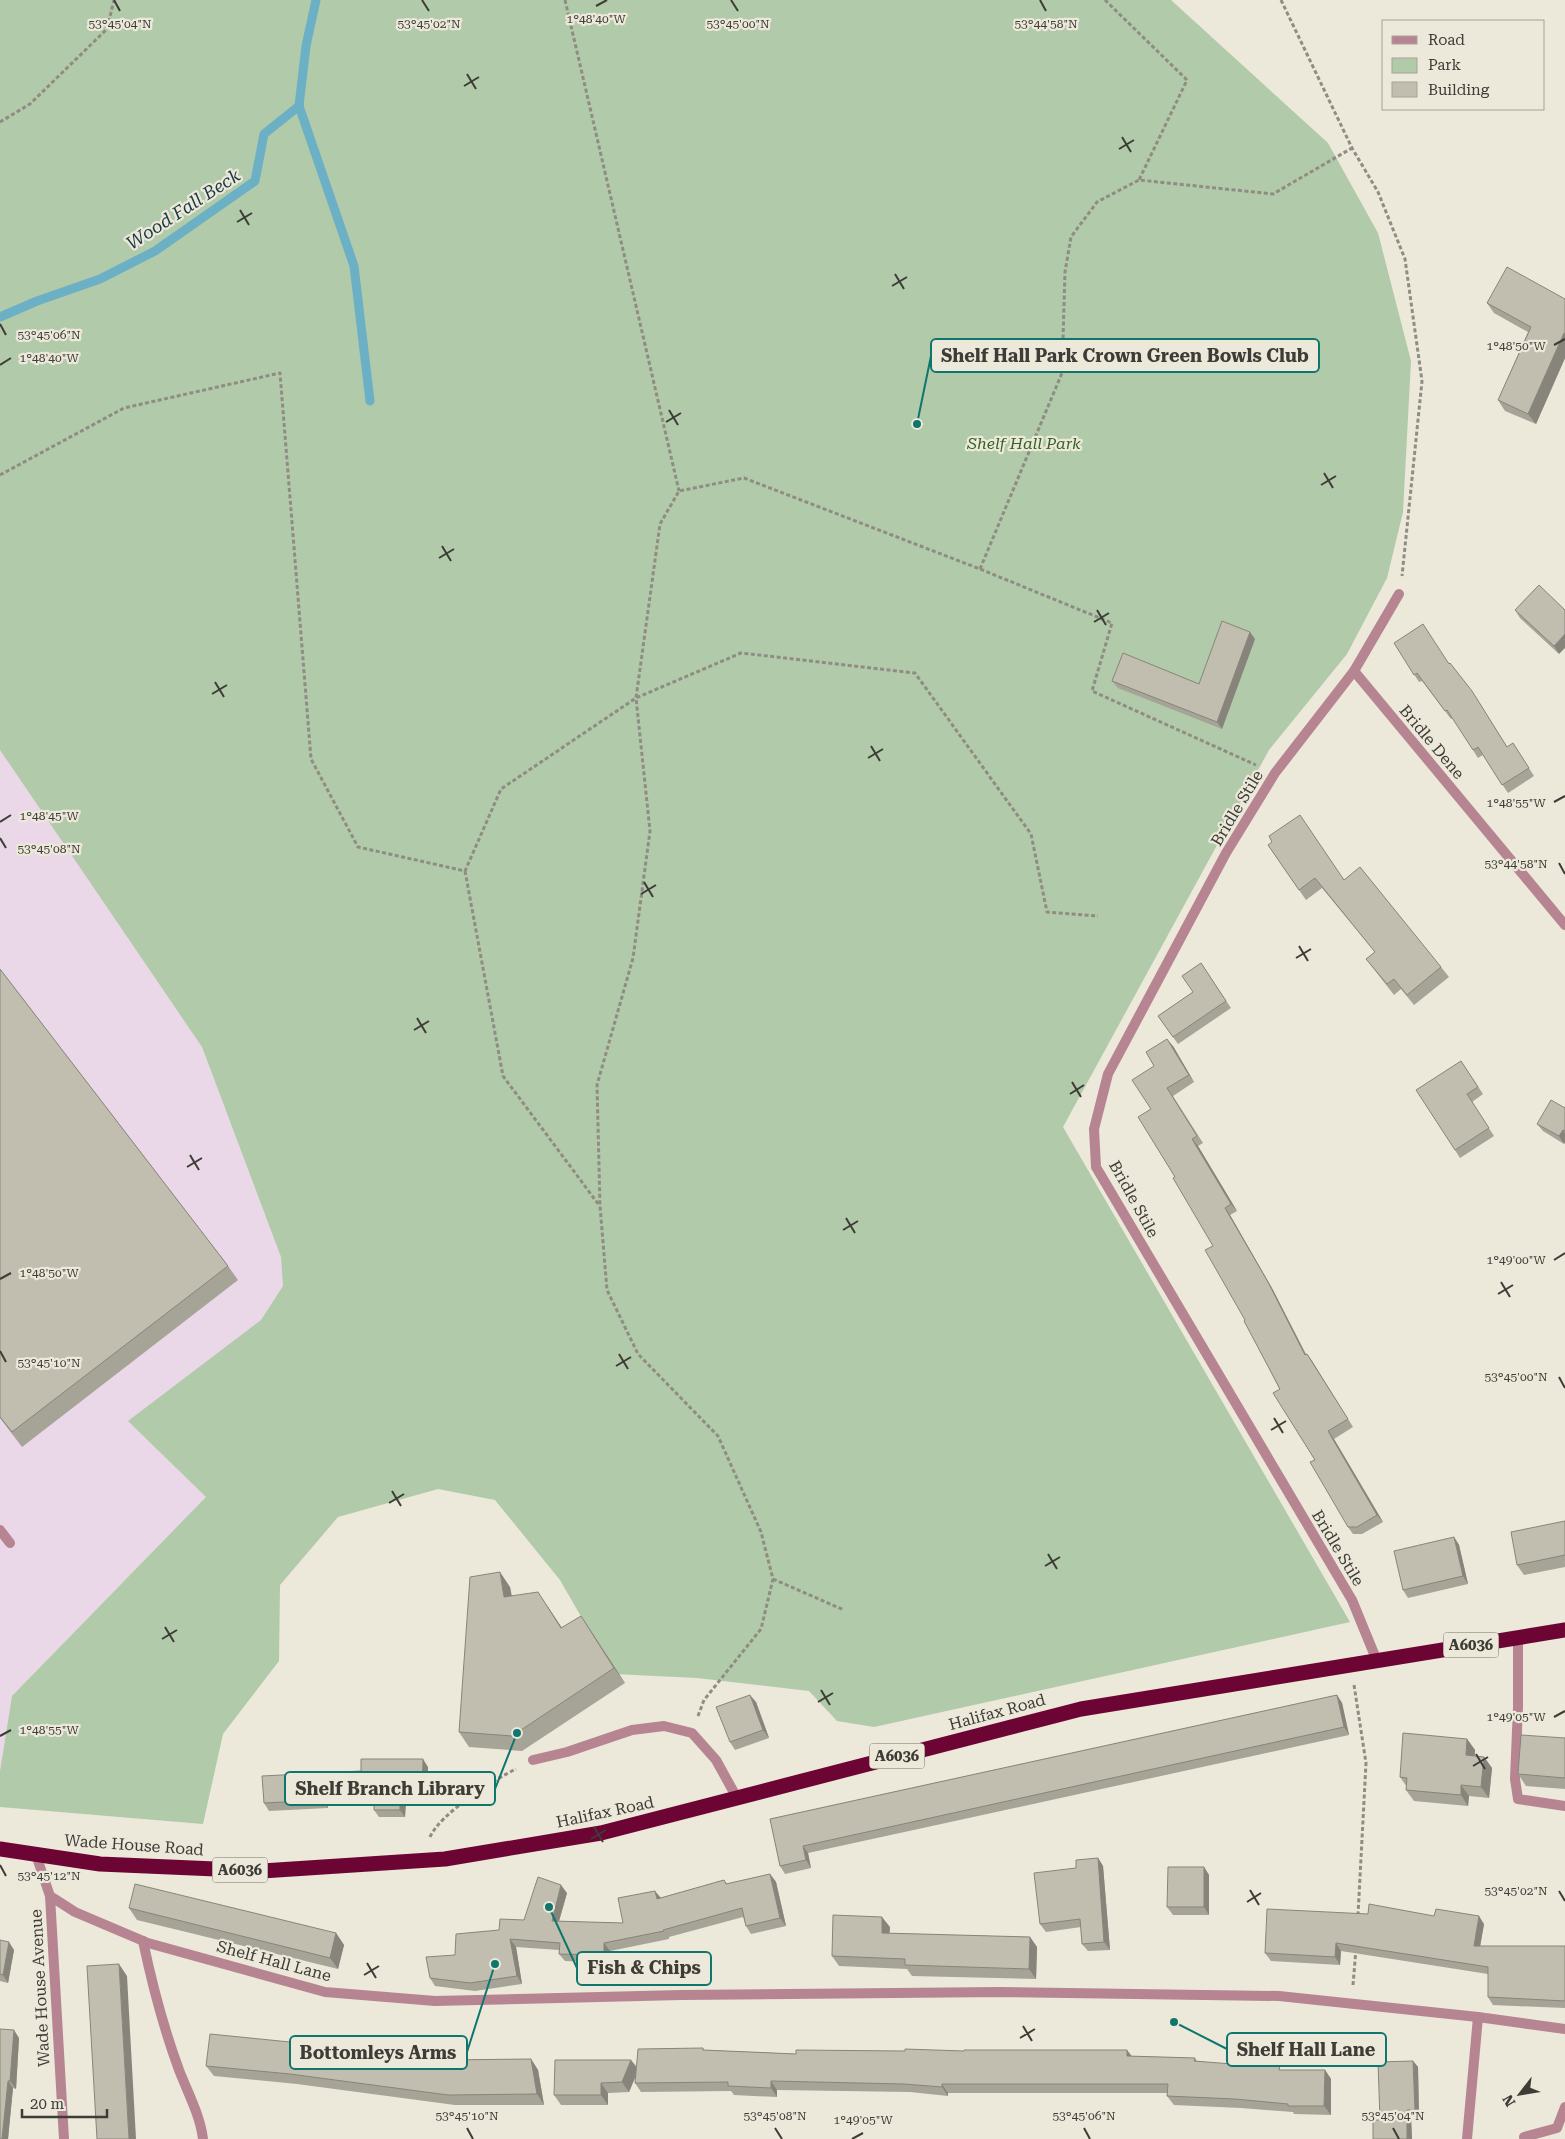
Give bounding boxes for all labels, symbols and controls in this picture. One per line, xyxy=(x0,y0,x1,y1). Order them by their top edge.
text: 1°48'40"W xyxy=(566,12,626,26)
text: 53°45'04"N xyxy=(88,17,152,31)
text: 53°45'02"N xyxy=(397,17,461,31)
text: 53°45'00"N xyxy=(706,17,770,31)
text: 53°44'58"N xyxy=(1014,17,1078,31)
legend xyxy=(1382,20,1545,110)
text: Road xyxy=(1428,31,1465,49)
text: Park xyxy=(1428,56,1462,74)
text: Building xyxy=(1428,81,1490,99)
water label: Wood Fall Beck xyxy=(122,164,244,254)
text: 53°45'06"N xyxy=(17,328,81,342)
callout: Shelf Hall Park Crown Green Bowls Club xyxy=(931,339,1319,372)
text: 1°48'50"W xyxy=(1486,339,1546,353)
text: Shelf Hall Park Crown Green Bowls Club xyxy=(941,345,1309,366)
text: 1°48'40"W xyxy=(19,351,79,365)
park label: Shelf Hall Park xyxy=(966,434,1081,453)
street label: Bridle Dene xyxy=(1396,701,1469,783)
street label: Bridle Stile xyxy=(1207,766,1267,849)
text: 1°48'55"W xyxy=(1486,796,1546,810)
text: 1°48'45"W xyxy=(19,809,79,823)
text: 53°45'08"N xyxy=(17,842,81,856)
text: 53°44'58"N xyxy=(1484,857,1548,871)
street label: Bridle Stile xyxy=(1105,1157,1163,1241)
text: 1°49'00"W xyxy=(1486,1253,1546,1267)
text: 1°48'50"W xyxy=(19,1266,79,1280)
text: 53°45'10"N xyxy=(17,1356,81,1370)
text: 53°45'00"N xyxy=(1484,1370,1548,1384)
street label: Bridle Stile xyxy=(1308,1507,1368,1590)
road number: A6036 xyxy=(1444,1632,1498,1658)
street label: Halifax Road xyxy=(947,1690,1047,1734)
text: 1°49'05"W xyxy=(1486,1710,1546,1724)
text: 1°48'55"W xyxy=(19,1723,79,1737)
road number: A6036 xyxy=(870,1744,924,1768)
callout: Shelf Branch Library xyxy=(285,1772,495,1805)
text: Shelf Branch Library xyxy=(295,1778,485,1799)
street label: Halifax Road xyxy=(554,1792,656,1832)
street label: Wade House Road xyxy=(64,1831,204,1859)
road number: A6036 xyxy=(212,1858,268,1882)
text: 53°45'12"N xyxy=(17,1869,81,1883)
text: 53°45'02"N xyxy=(1484,1884,1548,1898)
street label: Wade House Avenue xyxy=(26,1908,54,2067)
street label: Shelf Hall Lane xyxy=(215,1937,334,1985)
callout: Fish & Chips xyxy=(577,1952,711,1985)
text: Fish & Chips xyxy=(587,1957,701,1978)
callout: Shelf Hall Lane xyxy=(1227,2033,1386,2066)
callout: Bottomleys Arms xyxy=(290,2036,467,2069)
text: Shelf Hall Lane xyxy=(1237,2039,1376,2060)
text: Bottomleys Arms xyxy=(300,2042,456,2063)
north arrow xyxy=(1495,2069,1545,2119)
scale bar xyxy=(22,2086,108,2118)
text: N xyxy=(1499,2092,1518,2109)
text: 20 m xyxy=(30,2095,65,2113)
text: 53°45'10"N xyxy=(435,2109,499,2123)
text: 53°45'08"N xyxy=(743,2109,807,2123)
text: 53°45'06"N xyxy=(1052,2109,1116,2123)
text: 53°45'04"N xyxy=(1361,2109,1425,2123)
text: 1°49'05"W xyxy=(833,2113,893,2127)

